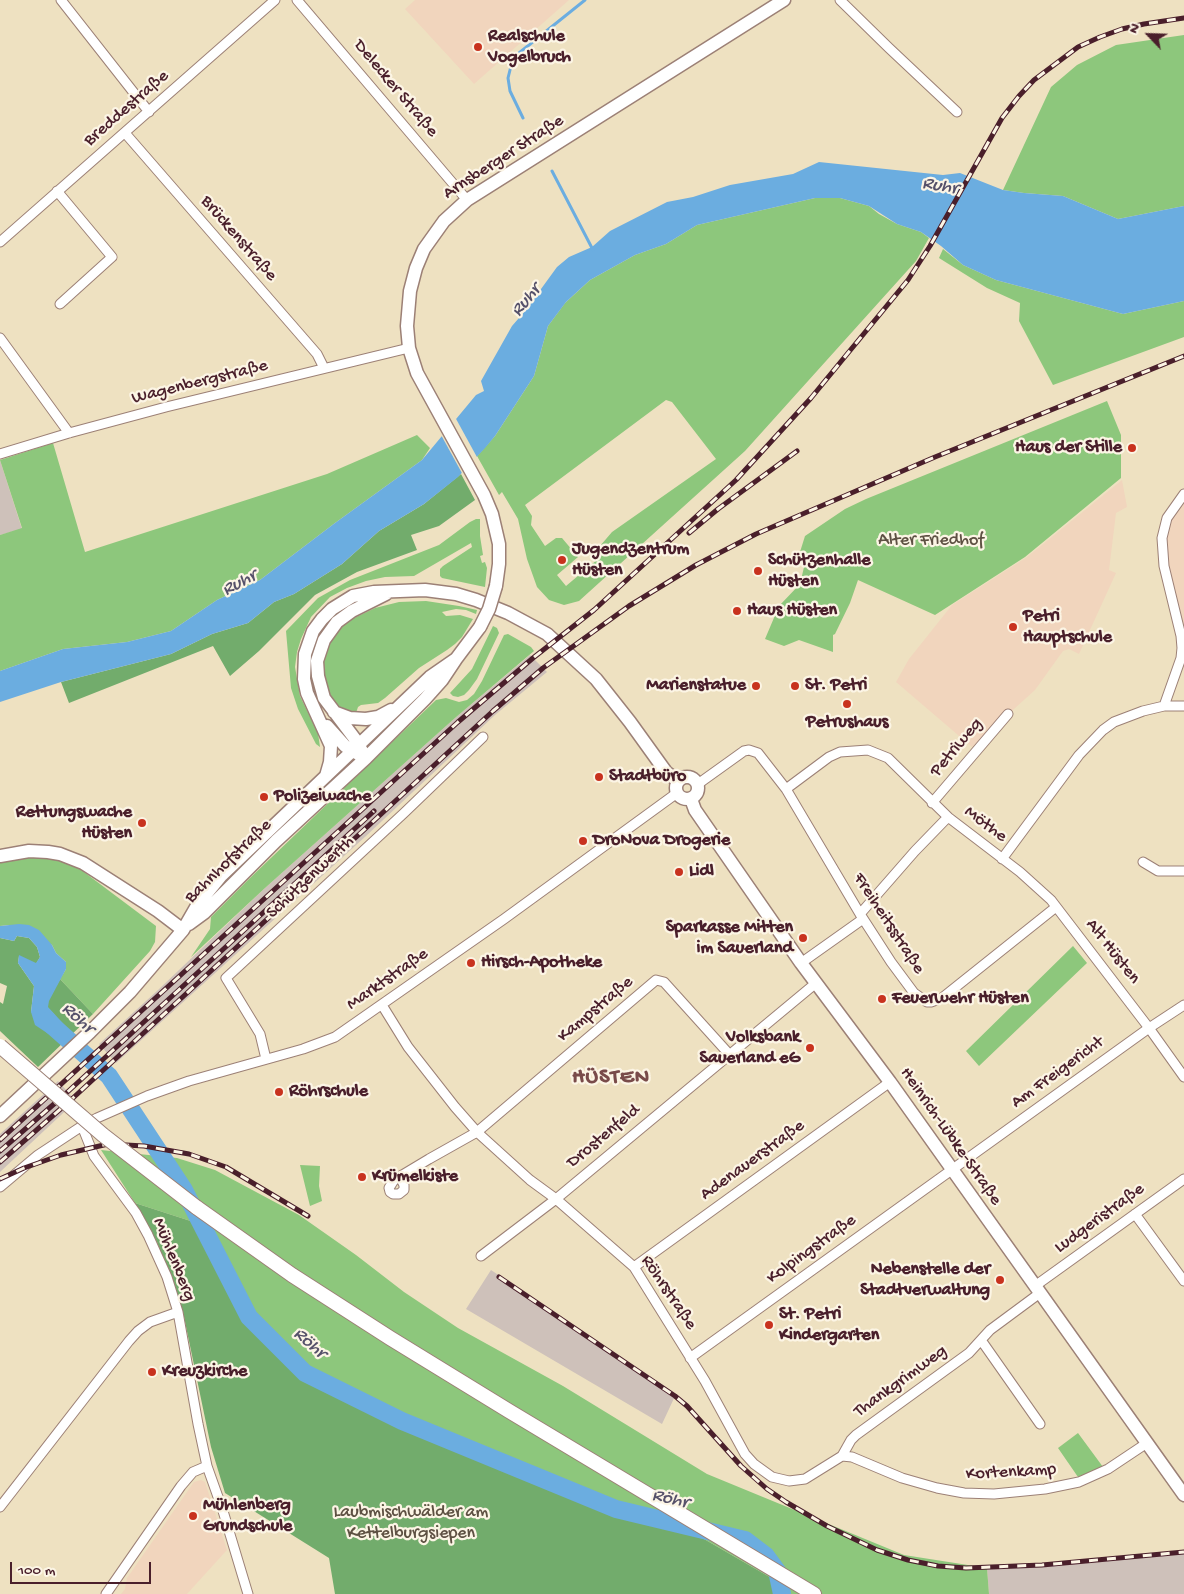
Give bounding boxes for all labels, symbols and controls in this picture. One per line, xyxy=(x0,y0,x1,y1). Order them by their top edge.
north arrow xyxy=(1124,10,1174,60)
text: N xyxy=(1125,21,1144,36)
place label: Realschule Vogelbruch xyxy=(488,26,571,68)
street label: Delecker Straße xyxy=(348,36,442,142)
marker: Realschule Vogelbruch xyxy=(472,41,484,53)
street label: Breddestraße xyxy=(80,66,174,152)
street label: Arnsberger Straße xyxy=(439,111,569,205)
water label: Ruhr xyxy=(921,173,959,201)
street label: Brückenstraße xyxy=(195,192,281,286)
water label: Ruhr xyxy=(507,280,547,322)
street label: Wagenbergstraße xyxy=(130,356,270,410)
place label: Haus der Stille xyxy=(1015,437,1122,459)
marker: Haus der Stille xyxy=(1126,442,1138,454)
park label: Alter Friedhof xyxy=(878,530,984,552)
place label: Jugendzentrum Hüsten xyxy=(572,539,689,582)
place label: Schützenhalle Hüsten xyxy=(768,550,871,592)
marker: Jugendzentrum Hüsten xyxy=(556,554,568,566)
marker: Schützenhalle Hüsten xyxy=(752,565,764,577)
water label: Ruhr xyxy=(219,566,261,602)
place label: Haus Hüsten xyxy=(747,600,837,622)
marker: Haus Hüsten xyxy=(731,605,743,617)
place label: Petri Hauptschule xyxy=(1023,606,1112,649)
marker: Petri Hauptschule xyxy=(1007,621,1019,633)
place label: Marienstatue xyxy=(646,675,746,697)
place label: St. Petri xyxy=(805,675,867,697)
marker: Marienstatue xyxy=(750,680,762,692)
marker: St. Petri xyxy=(789,680,801,692)
marker: Petrushaus xyxy=(841,698,853,710)
place label: Petrushaus xyxy=(806,712,888,734)
street label: Petriweg xyxy=(926,714,988,782)
place label: Stadtbüro xyxy=(609,766,686,788)
marker: Stadtbüro xyxy=(593,771,605,783)
place label: Polizeiwache xyxy=(274,786,371,808)
marker: Polizeiwache xyxy=(258,791,270,803)
place label: Rettungswache Hüsten xyxy=(16,802,132,844)
street label: Möthe xyxy=(959,802,1011,848)
street label: Bahnhofstraße xyxy=(181,815,277,909)
marker: Rettungswache Hüsten xyxy=(136,817,148,829)
place label: DroNova Drogerie xyxy=(593,830,730,852)
street label: Schützenwerth xyxy=(263,832,359,924)
marker: DroNova Drogerie xyxy=(577,835,589,847)
place label: Lidl xyxy=(689,861,714,883)
marker: Lidl xyxy=(673,866,685,878)
street label: Freiheitsstraße xyxy=(847,869,929,979)
street label: Alt Hüsten xyxy=(1080,915,1144,989)
place label: Sparkasse Mitten im Sauerland xyxy=(666,917,793,960)
marker: Sparkasse Mitten im Sauerland xyxy=(797,932,809,944)
street label: Marktstraße xyxy=(343,944,433,1016)
place label: Hirsch-Apotheke xyxy=(481,952,602,974)
marker: Hirsch-Apotheke xyxy=(465,957,477,969)
street label: Kampstraße xyxy=(554,972,638,1048)
place label: Feuerwehr Hüsten xyxy=(892,988,1029,1010)
marker: Feuerwehr Hüsten xyxy=(876,993,888,1005)
water label: Röhr xyxy=(56,998,98,1040)
place label: Volksbank Sauerland eG xyxy=(700,1027,800,1070)
street label: Am Freigericht xyxy=(1007,1032,1109,1114)
marker: Volksbank Sauerland eG xyxy=(804,1042,816,1054)
street label: Heinrich-Lübke-Straße xyxy=(894,1064,1006,1210)
district label: HÜSTEN xyxy=(571,1066,651,1092)
place label: Röhrschule xyxy=(289,1081,368,1103)
marker: Röhrschule xyxy=(273,1086,285,1098)
street label: Drostenfeld xyxy=(563,1100,645,1174)
street label: Adenauerstraße xyxy=(697,1116,809,1206)
place label: Krümelkiste xyxy=(372,1166,458,1188)
marker: Krümelkiste xyxy=(356,1171,368,1183)
street label: Ludgeristraße xyxy=(1051,1179,1149,1259)
street label: Kolpingstraße xyxy=(763,1210,861,1290)
street label: Mühlenberg xyxy=(147,1215,199,1305)
street label: Röhrstraße xyxy=(635,1252,701,1334)
place label: Nebenstelle der Stadtverwaltung xyxy=(860,1259,990,1302)
marker: Nebenstelle der Stadtverwaltung xyxy=(994,1274,1006,1286)
place label: St. Petri Kindergarten xyxy=(779,1304,879,1346)
marker: St. Petri Kindergarten xyxy=(763,1319,775,1331)
water label: Röhr xyxy=(288,1323,330,1365)
street label: Thankgrimweg xyxy=(850,1341,952,1423)
place label: Kreuzkirche xyxy=(162,1361,247,1383)
marker: Kreuzkirche xyxy=(146,1366,158,1378)
street label: Kortenkamp xyxy=(965,1460,1057,1486)
water label: Röhr xyxy=(650,1485,690,1515)
place label: Mühlenberg Grundschule xyxy=(203,1495,292,1538)
park label: Laubmischwälder am Kettelburgsiepen xyxy=(334,1502,488,1545)
marker: Mühlenberg Grundschule xyxy=(187,1510,199,1522)
scale bar xyxy=(12,1552,154,1584)
text: 100 m xyxy=(18,1562,55,1580)

